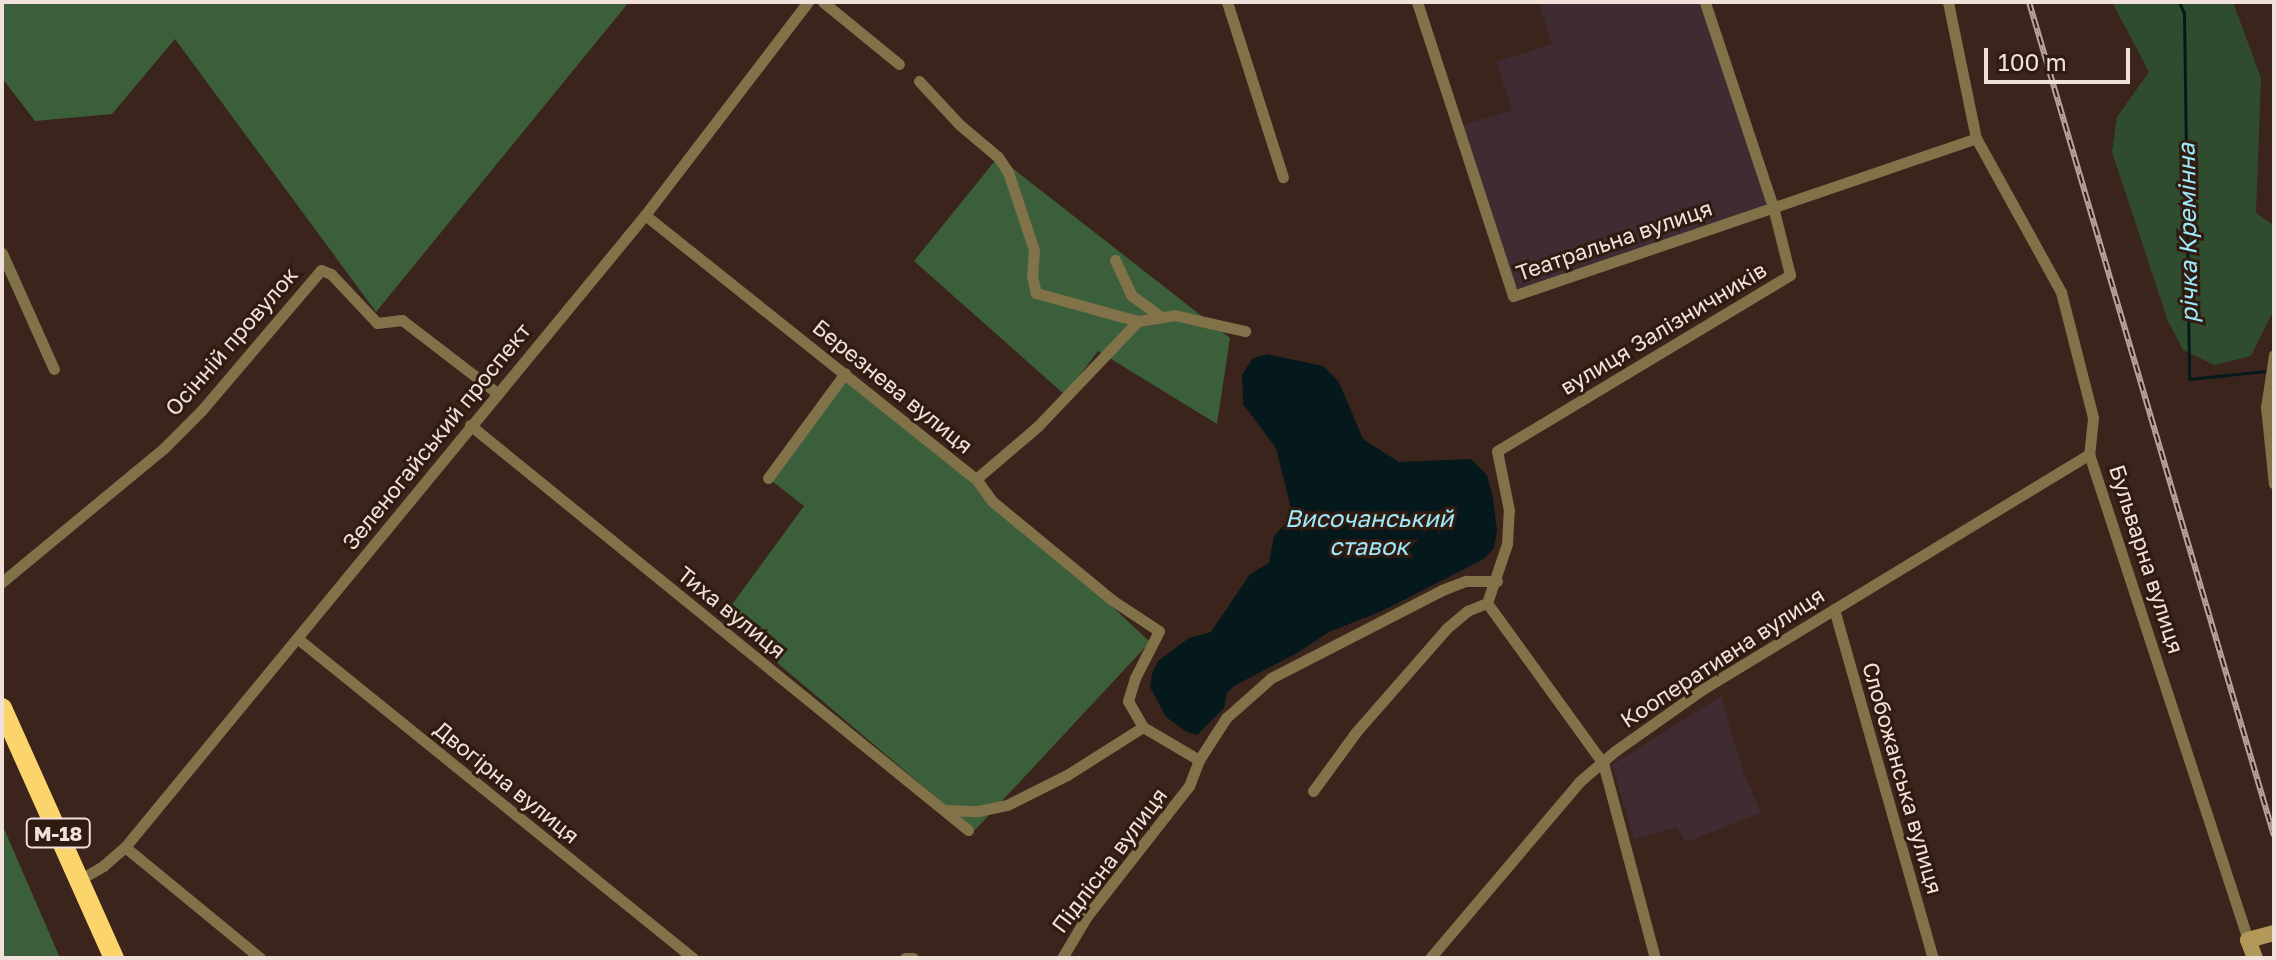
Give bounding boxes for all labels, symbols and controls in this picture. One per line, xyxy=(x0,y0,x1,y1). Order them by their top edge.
scale bar xyxy=(1988,32,2134,82)
text: 100 m xyxy=(1998,47,2067,76)
water label: річка Кремінна xyxy=(2171,143,2203,323)
street label: Театральна вулиця xyxy=(1512,194,1716,286)
street label: вулиця Залізничників xyxy=(1555,256,1771,400)
street label: Осінній провулок xyxy=(159,261,303,421)
street label: Березнева вулиця xyxy=(808,313,978,459)
street label: Зеленогайський проспект xyxy=(336,317,536,555)
street label: Бульварна вулиця xyxy=(2104,461,2190,657)
water label: Височанський ставок xyxy=(1285,504,1453,560)
street label: Тиха вулиця xyxy=(673,560,791,664)
street label: Кооперативна вулиця xyxy=(1615,581,1829,733)
street label: Слобожанська вулиця xyxy=(1857,659,1949,897)
street label: Двогірна вулиця xyxy=(429,715,585,849)
street label: Підлісна вулиця xyxy=(1046,782,1172,938)
road number: М-18 xyxy=(24,817,92,849)

